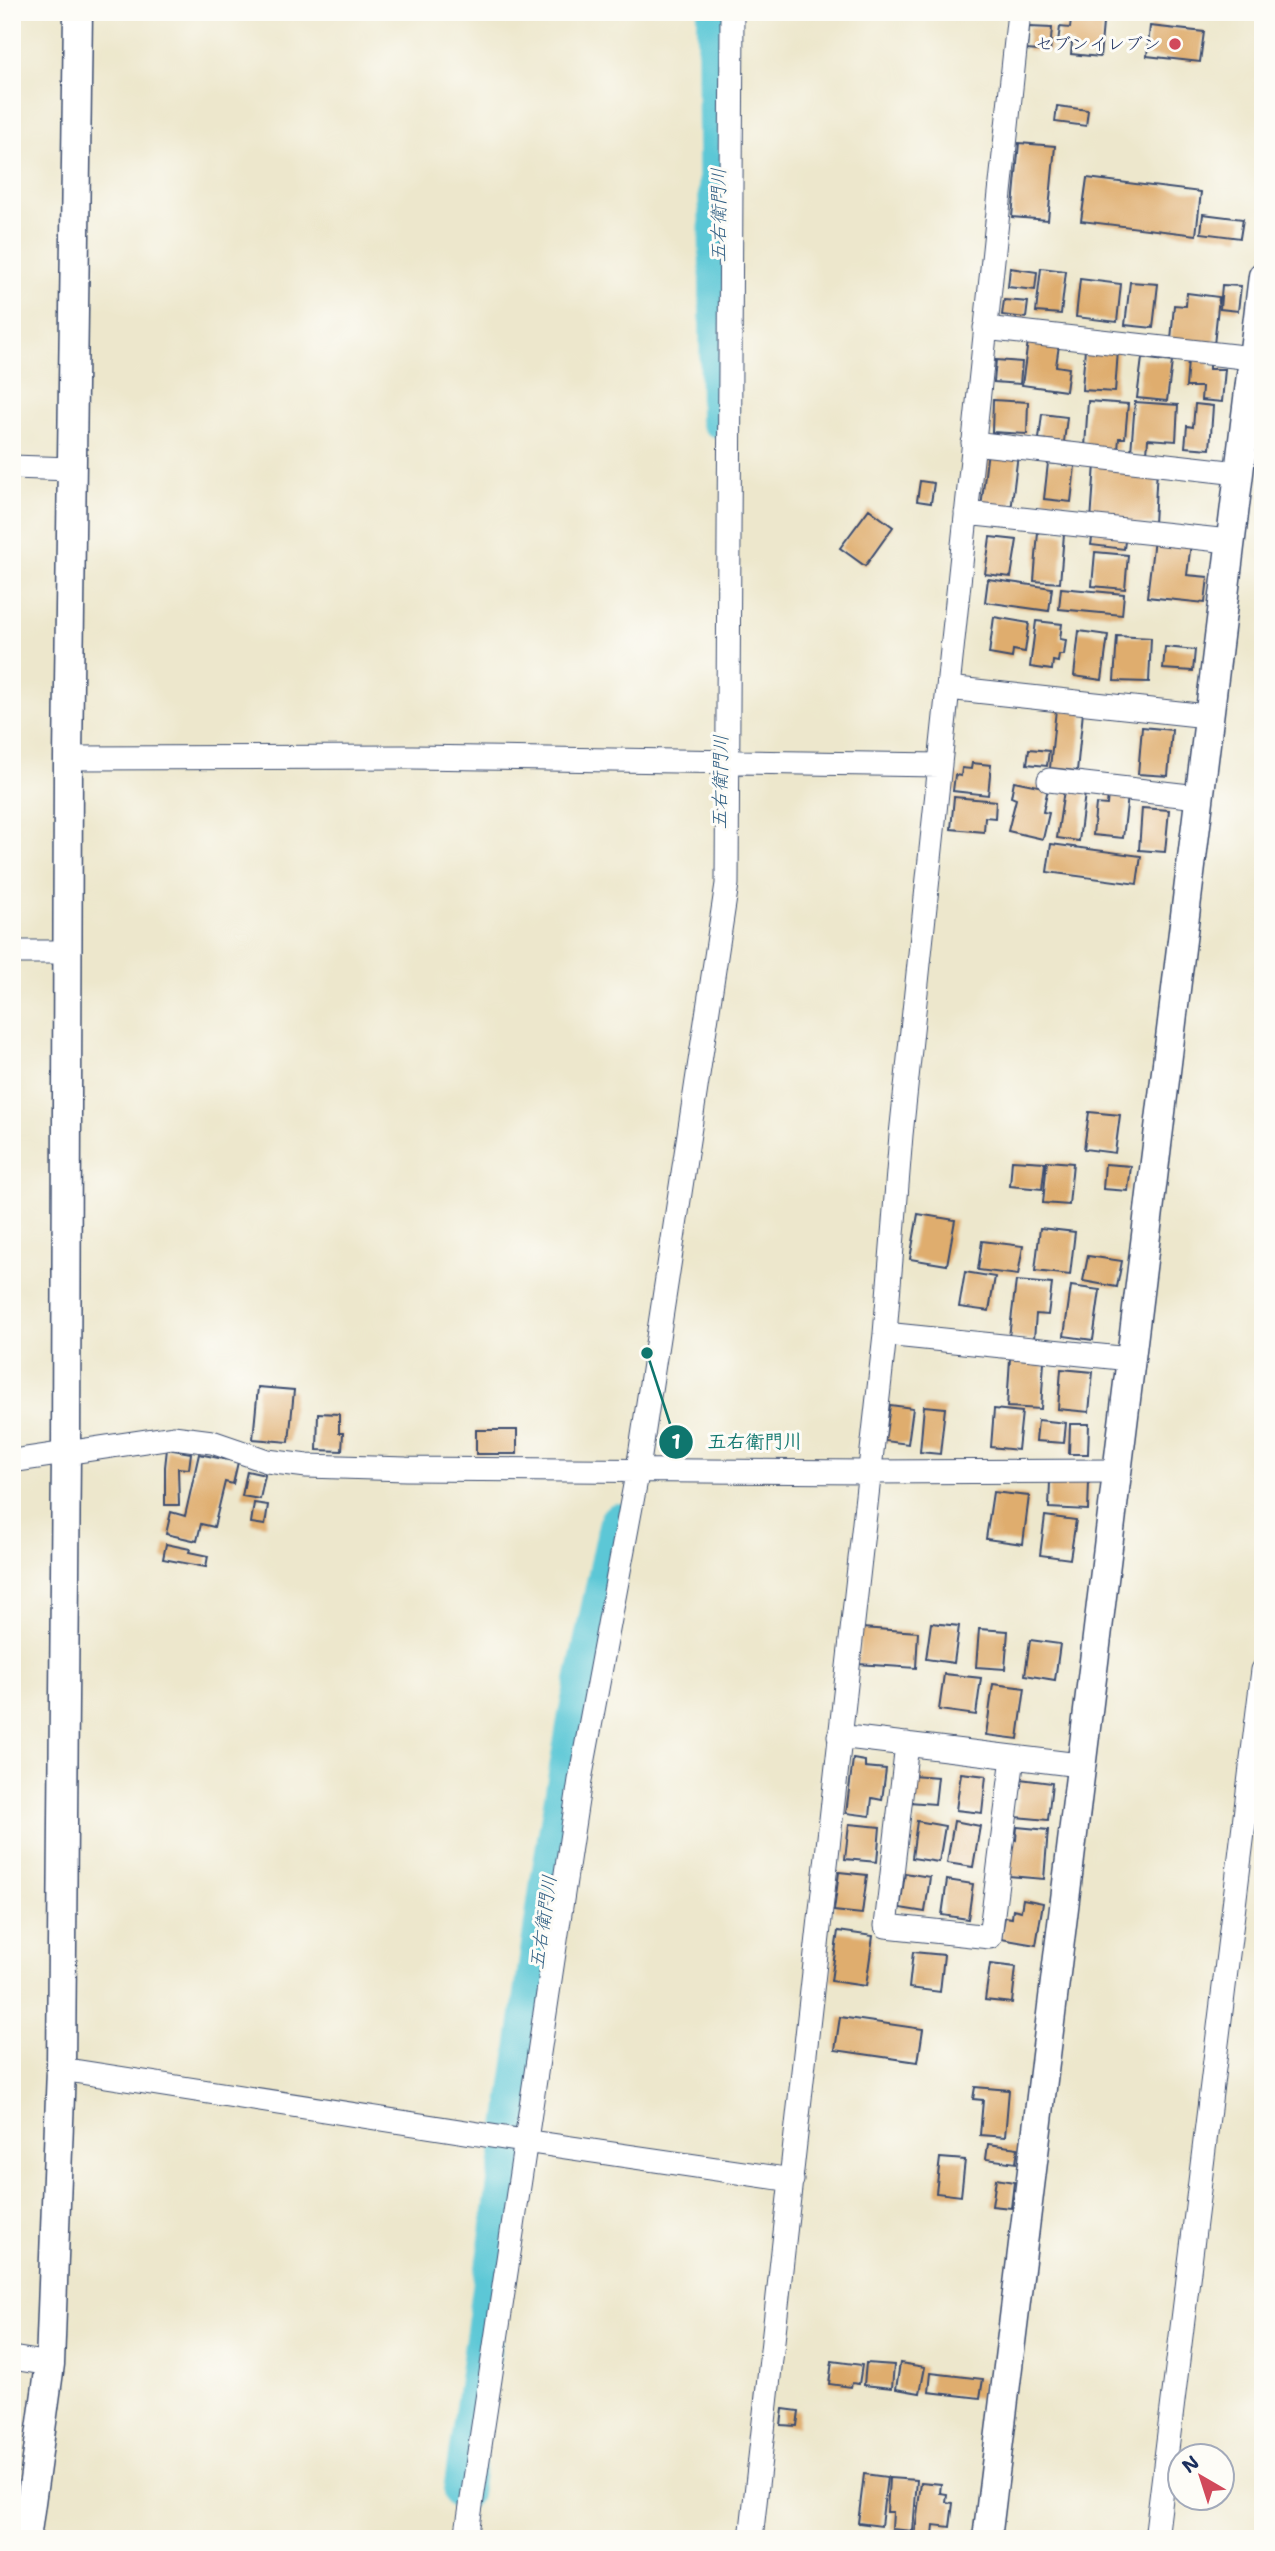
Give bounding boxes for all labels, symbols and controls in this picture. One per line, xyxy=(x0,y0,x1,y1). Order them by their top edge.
place label: セブンイレブン xyxy=(1035,32,1161,56)
marker: セブンイレブン xyxy=(1167,36,1183,52)
water label: 五右衛門川 xyxy=(706,167,731,263)
water label: 五右衛門川 xyxy=(707,734,733,830)
callout: 五右衛門川 xyxy=(658,1422,816,1462)
text: 1 xyxy=(671,1428,681,1456)
text: 五右衛門川 xyxy=(707,1429,803,1454)
water label: 五右衛門川 xyxy=(524,1873,562,1971)
north arrow xyxy=(1166,2442,1236,2512)
text: N xyxy=(1177,2450,1204,2479)

